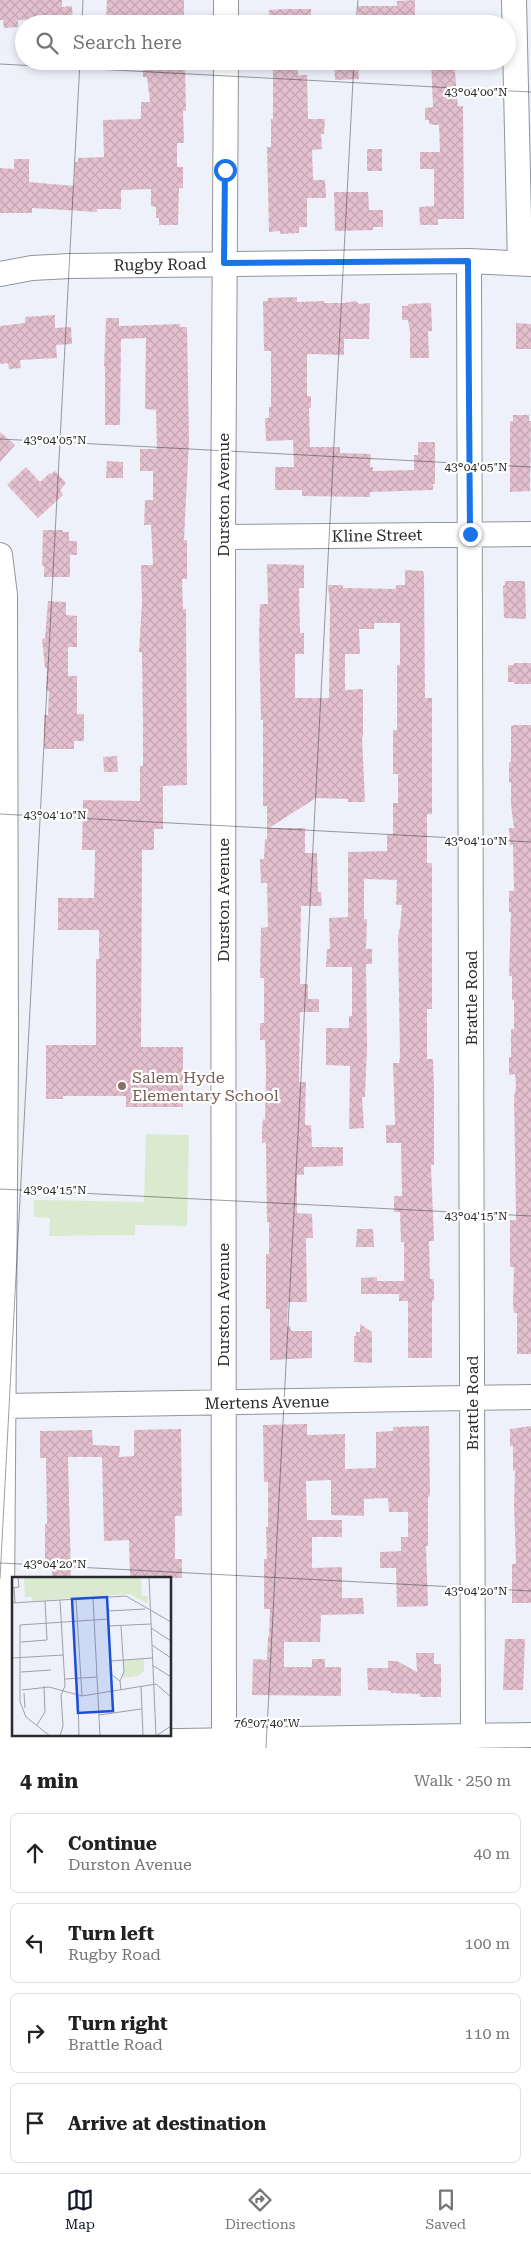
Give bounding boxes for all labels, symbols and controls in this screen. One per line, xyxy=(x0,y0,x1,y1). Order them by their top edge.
search box xyxy=(15,15,516,70)
icon: search xyxy=(33,29,61,57)
text: Search here xyxy=(73,31,182,54)
text: 43°04'00"N xyxy=(444,85,508,99)
route start xyxy=(214,159,237,182)
street label: Rugby Road xyxy=(113,254,207,275)
text: 43°04'05"N xyxy=(23,433,87,447)
street label: Durston Avenue xyxy=(214,433,233,557)
text: 43°04'05"N xyxy=(444,460,508,474)
route end xyxy=(459,523,482,546)
street label: Kline Street xyxy=(331,525,423,546)
text: 43°04'10"N xyxy=(23,808,87,822)
text: 43°04'10"N xyxy=(444,834,508,848)
street label: Durston Avenue xyxy=(214,838,233,962)
street label: Brattle Road xyxy=(462,951,481,1045)
place label: Salem Hyde Elementary School xyxy=(132,1068,279,1105)
marker: Salem Hyde Elementary School xyxy=(116,1080,128,1092)
text: 43°04'15"N xyxy=(23,1183,87,1197)
text: 43°04'15"N xyxy=(444,1209,508,1223)
street label: Durston Avenue xyxy=(214,1243,233,1367)
street label: Brattle Road xyxy=(463,1356,482,1450)
street label: Mertens Avenue xyxy=(205,1392,330,1413)
text: 43°04'20"N xyxy=(23,1557,87,1571)
inset map xyxy=(12,1577,171,1736)
text: 43°04'20"N xyxy=(444,1584,508,1598)
text: 76°07'40"W xyxy=(234,1716,301,1730)
text: 4 min xyxy=(20,1769,78,1793)
text: Walk · 250 m xyxy=(414,1771,511,1790)
text: Continue xyxy=(68,1832,157,1855)
icon: ahead xyxy=(21,1839,49,1867)
text: 40 m xyxy=(473,1844,510,1863)
text: Durston Avenue xyxy=(68,1855,192,1874)
text: Turn left xyxy=(68,1922,154,1945)
icon: left xyxy=(21,1929,49,1957)
text: 100 m xyxy=(464,1934,510,1953)
text: Rugby Road xyxy=(68,1945,161,1964)
text: Turn right xyxy=(68,2012,168,2035)
icon: right xyxy=(21,2019,49,2047)
text: 110 m xyxy=(464,2024,510,2043)
text: Brattle Road xyxy=(68,2035,163,2054)
icon: arrive xyxy=(21,2109,49,2137)
text: Arrive at destination xyxy=(68,2112,266,2135)
tab: Map xyxy=(65,2186,95,2232)
tab: Directions xyxy=(225,2186,295,2232)
tab: Saved xyxy=(425,2186,466,2232)

